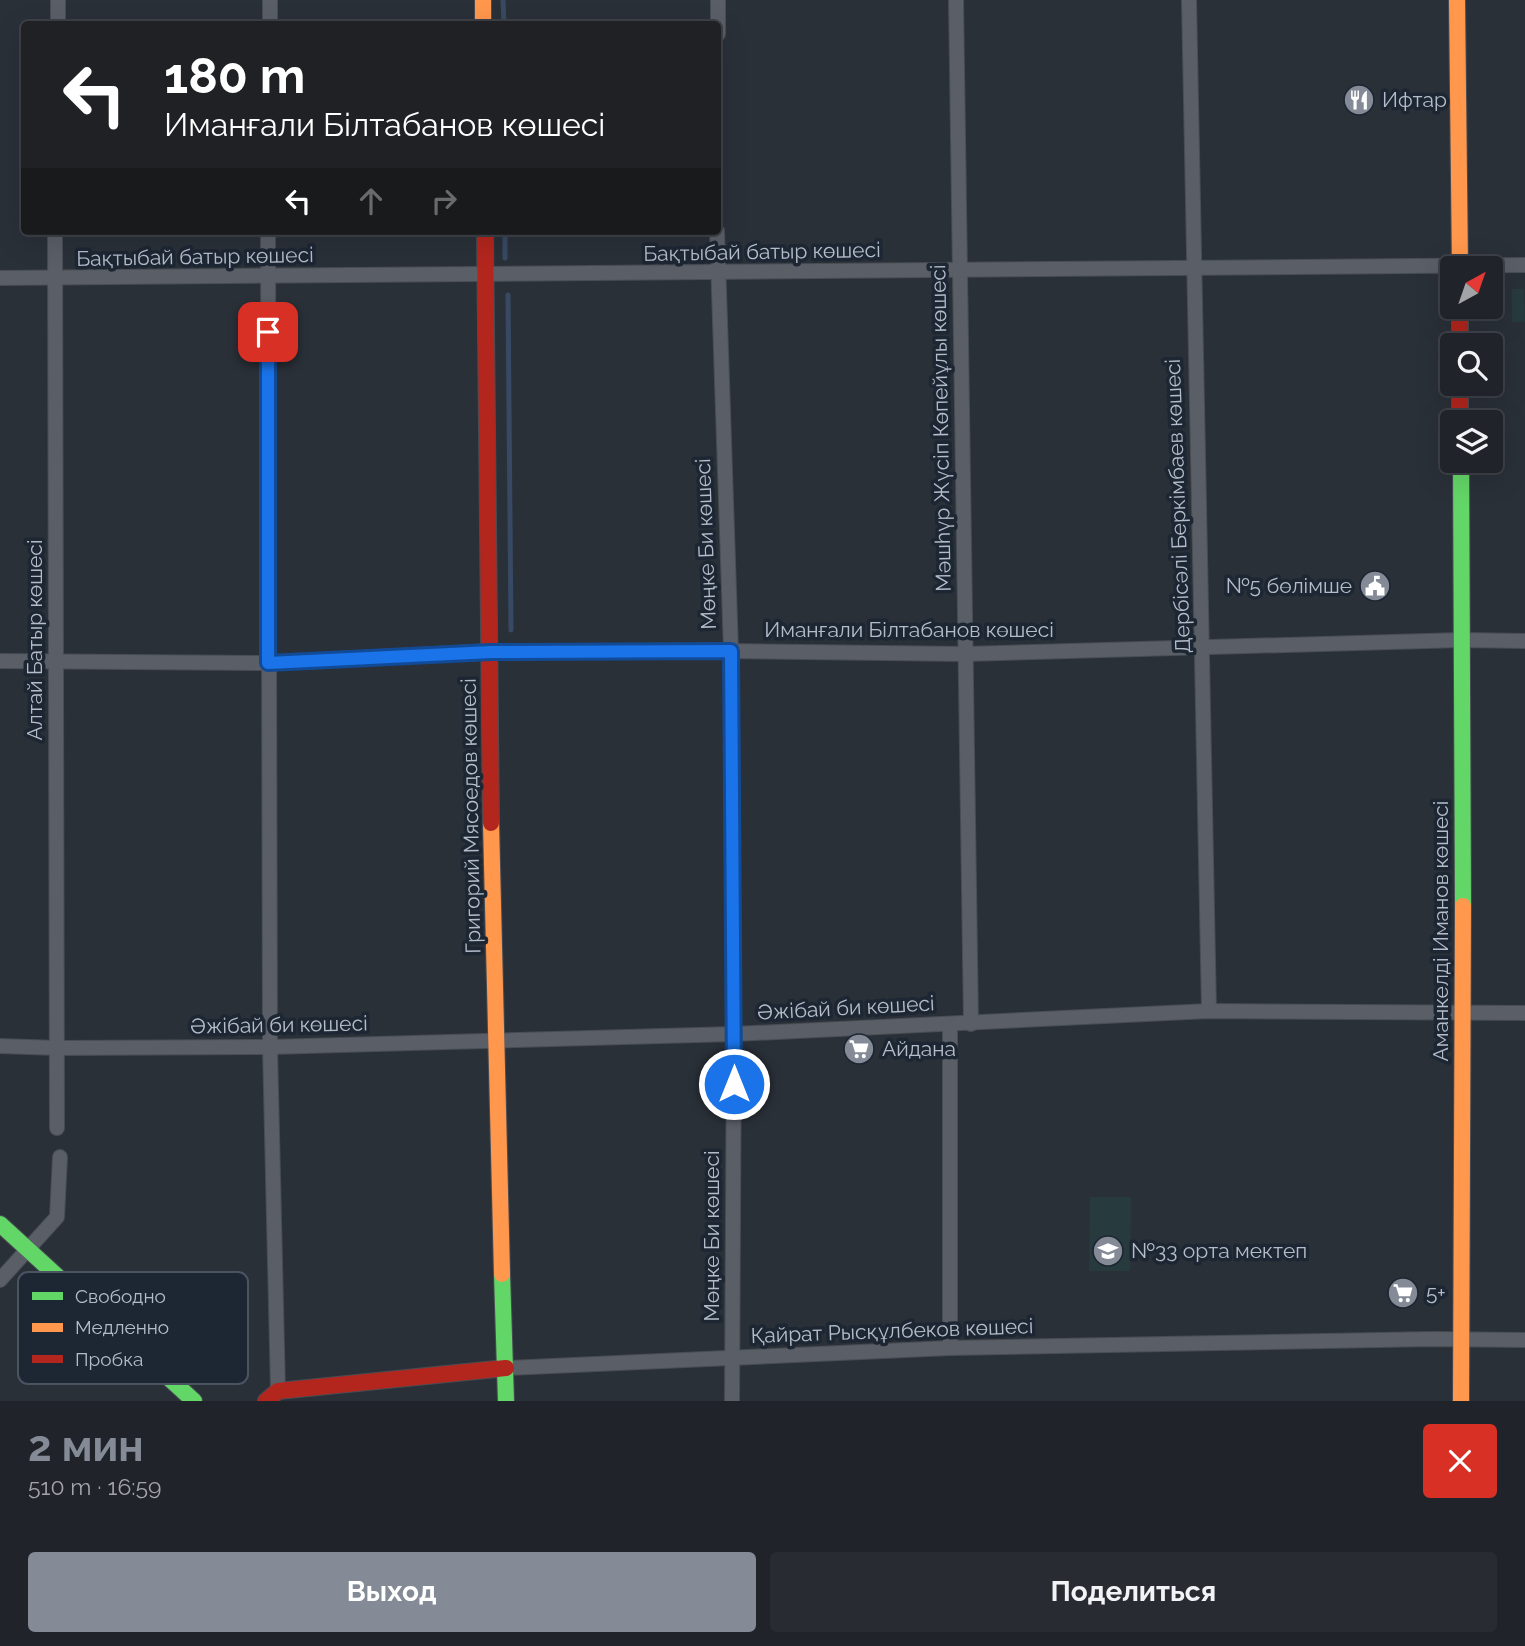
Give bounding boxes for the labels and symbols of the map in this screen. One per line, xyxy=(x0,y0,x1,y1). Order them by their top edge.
restaurant icon: Ифтар xyxy=(1342,83,1376,117)
place label: Ифтар xyxy=(1382,87,1447,112)
street label: Бақтыбай батыр көшесі xyxy=(643,237,881,266)
street label: Бақтыбай батыр көшесі xyxy=(76,242,314,271)
north arrow xyxy=(1440,256,1503,318)
street label: Мәшһүр Жүсіп Көпейұлы көшесі xyxy=(925,264,956,592)
pin xyxy=(238,302,298,362)
street label: Дербісәлі Беркімбаев көшесі xyxy=(1160,358,1195,654)
street label: Мөңке Би көшесі xyxy=(690,458,721,630)
street label: Алтай Батыр көшесі xyxy=(22,540,47,740)
public building icon: №5 бөлімше xyxy=(1358,569,1392,603)
place label: №5 бөлімше xyxy=(1226,573,1352,598)
street label: Иманғали Білтабанов көшесі xyxy=(764,617,1054,642)
street label: Григорий Мясоедов көшесі xyxy=(456,678,485,954)
street label: Аманкелді Иманов көшесі xyxy=(1428,801,1453,1061)
street label: Әжібай би көшесі xyxy=(757,990,935,1025)
street label: Әжібай би көшесі xyxy=(190,1010,368,1039)
supermarket icon: Айдана xyxy=(842,1032,876,1066)
place label: Айдана xyxy=(882,1036,956,1061)
position arrow xyxy=(697,1047,771,1121)
street label: Мөңке Би көшесі xyxy=(699,1150,724,1322)
school or university icon: №33 орта мектеп xyxy=(1091,1234,1125,1268)
place label: №33 орта мектеп xyxy=(1131,1238,1307,1263)
legend xyxy=(18,1272,248,1384)
supermarket icon: 5+ xyxy=(1386,1276,1420,1310)
place label: 5+ xyxy=(1426,1280,1446,1305)
text: Свободно xyxy=(75,1285,166,1307)
street label: Қайрат Рысқұлбеков көшесі xyxy=(750,1313,1034,1348)
text: Медленно xyxy=(75,1316,169,1338)
text: Пробка xyxy=(75,1348,143,1370)

